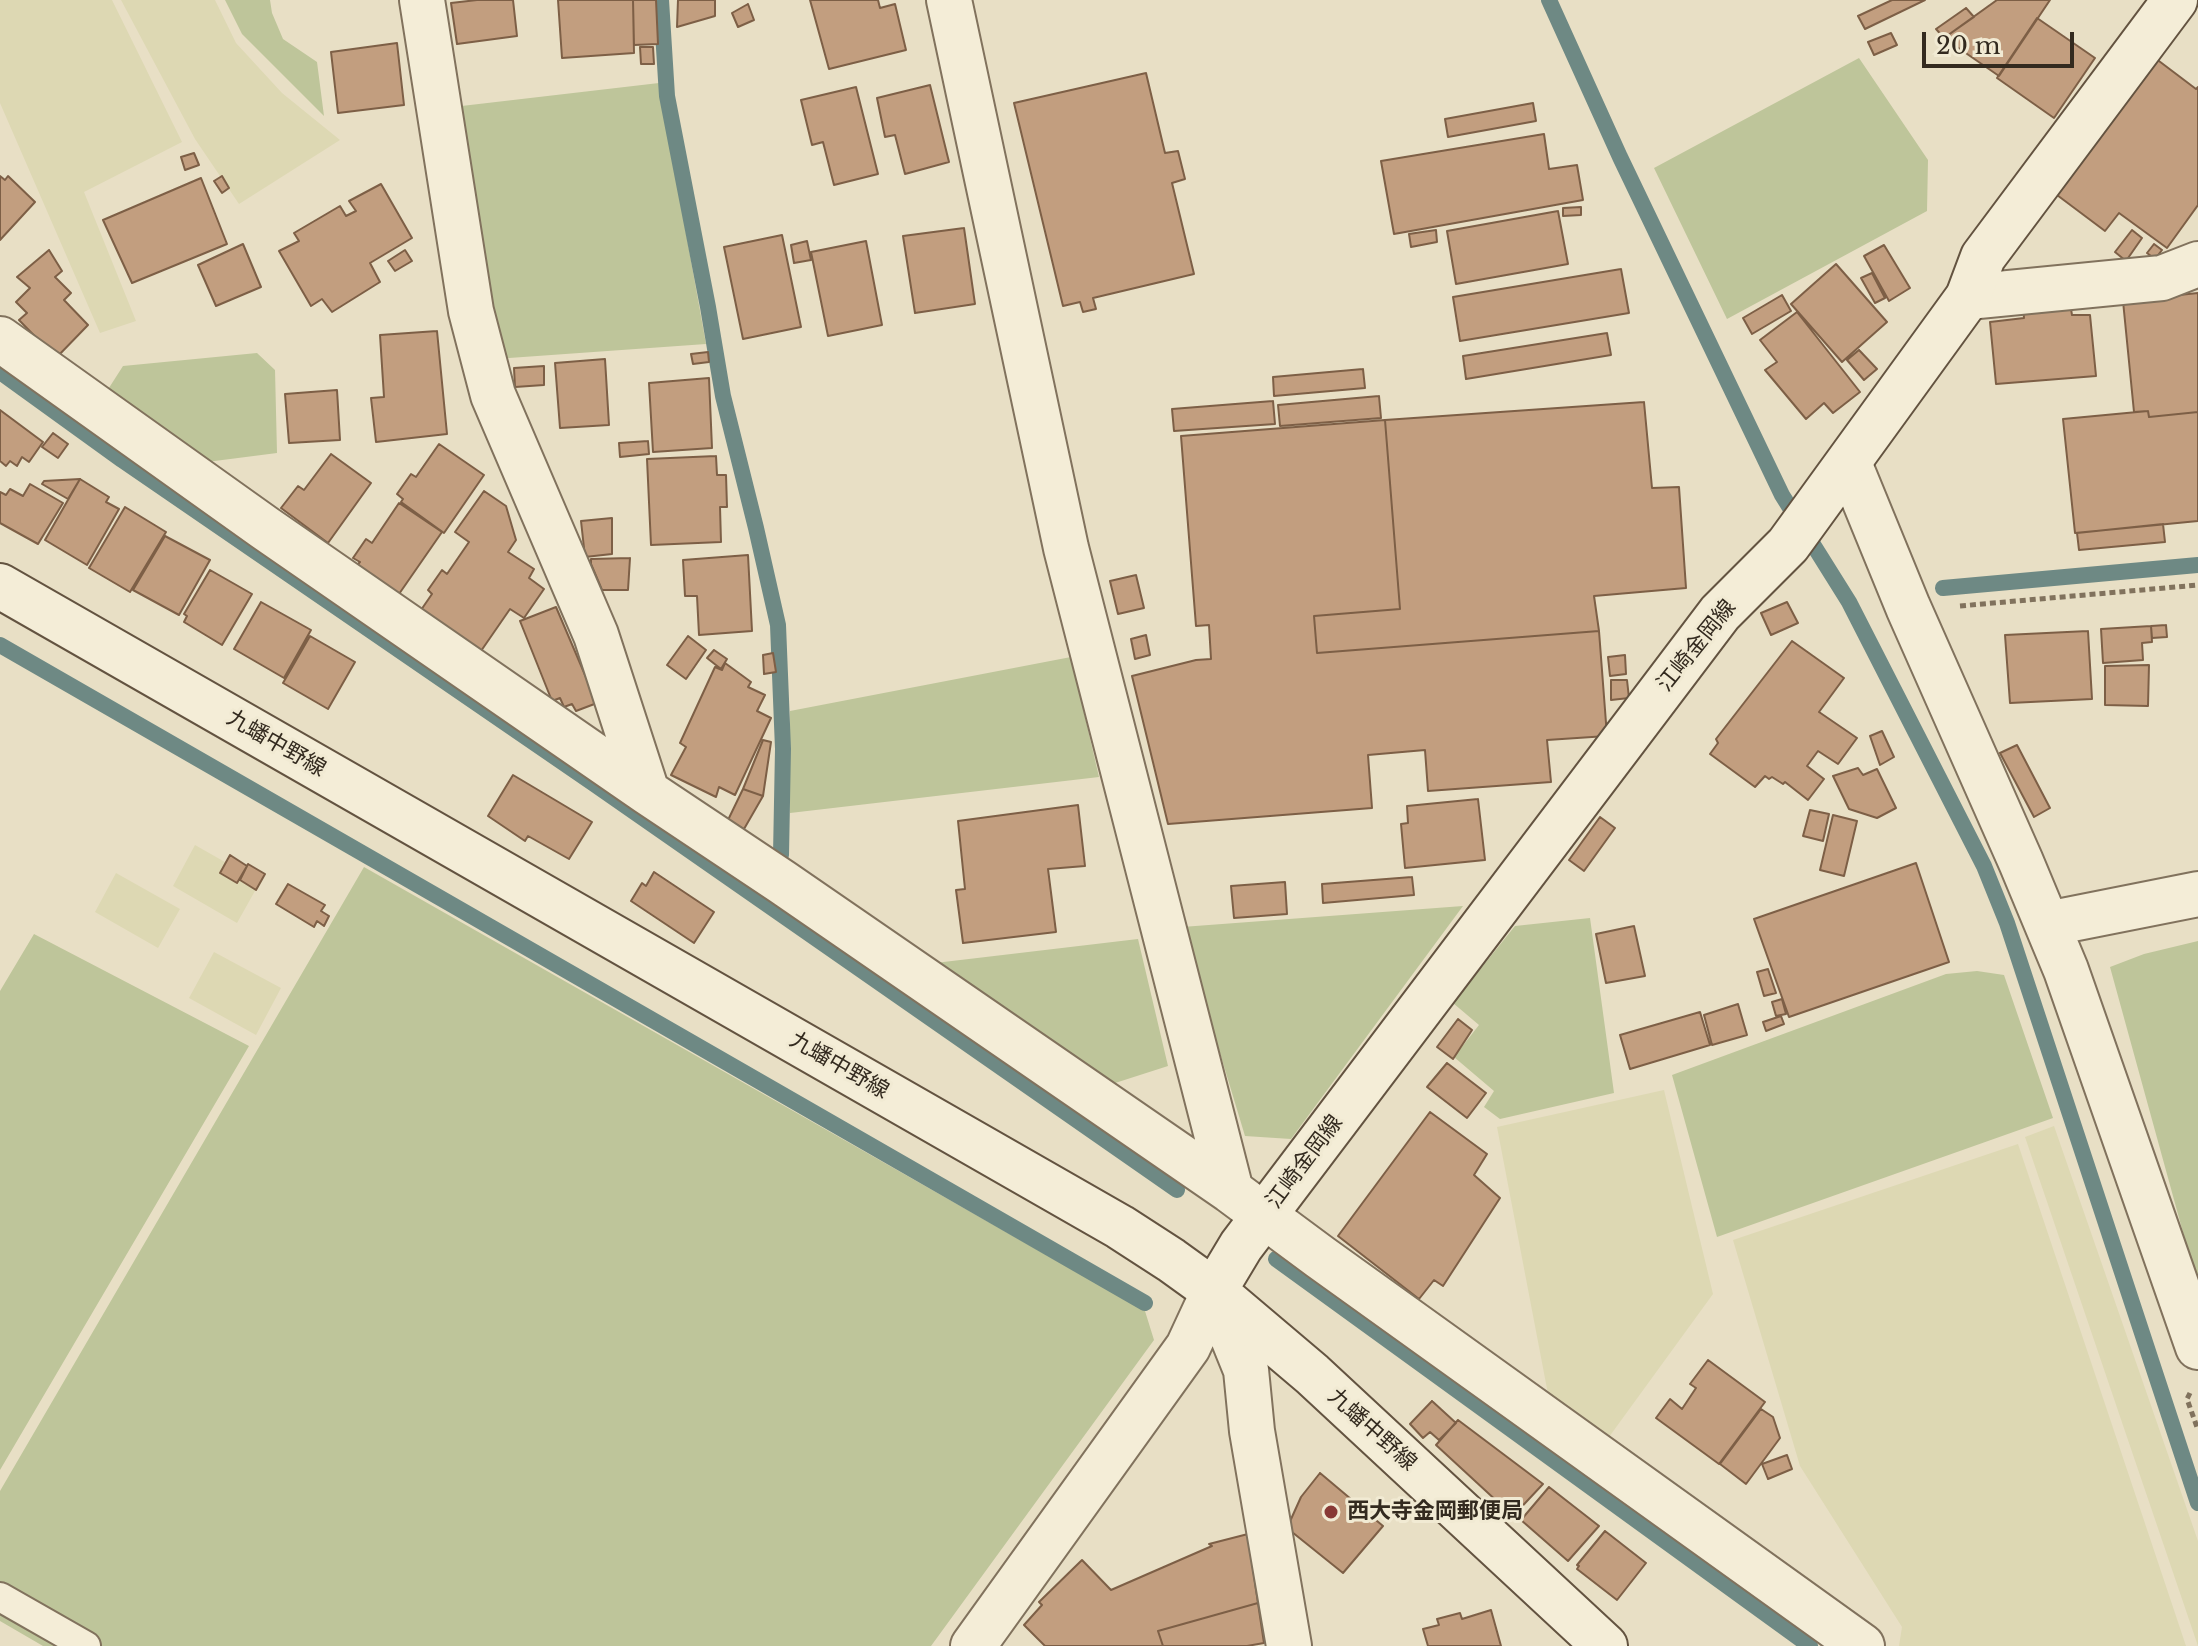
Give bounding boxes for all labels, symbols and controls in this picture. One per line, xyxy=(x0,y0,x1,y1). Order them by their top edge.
scale bar xyxy=(1926,16,2078,66)
text: 20 m xyxy=(1936,31,2001,60)
street label: 江崎金岡線 xyxy=(1652,595,1742,697)
street label: 九蟠中野線 xyxy=(222,705,330,783)
street label: 九蟠中野線 xyxy=(785,1027,893,1105)
street label: 江崎金岡線 xyxy=(1261,1110,1349,1214)
street label: 九蟠中野線 xyxy=(1322,1383,1422,1477)
place label: 西大寺金岡郵便局 xyxy=(1347,1499,1523,1525)
marker: 西大寺金岡郵便局 xyxy=(1322,1503,1340,1521)

